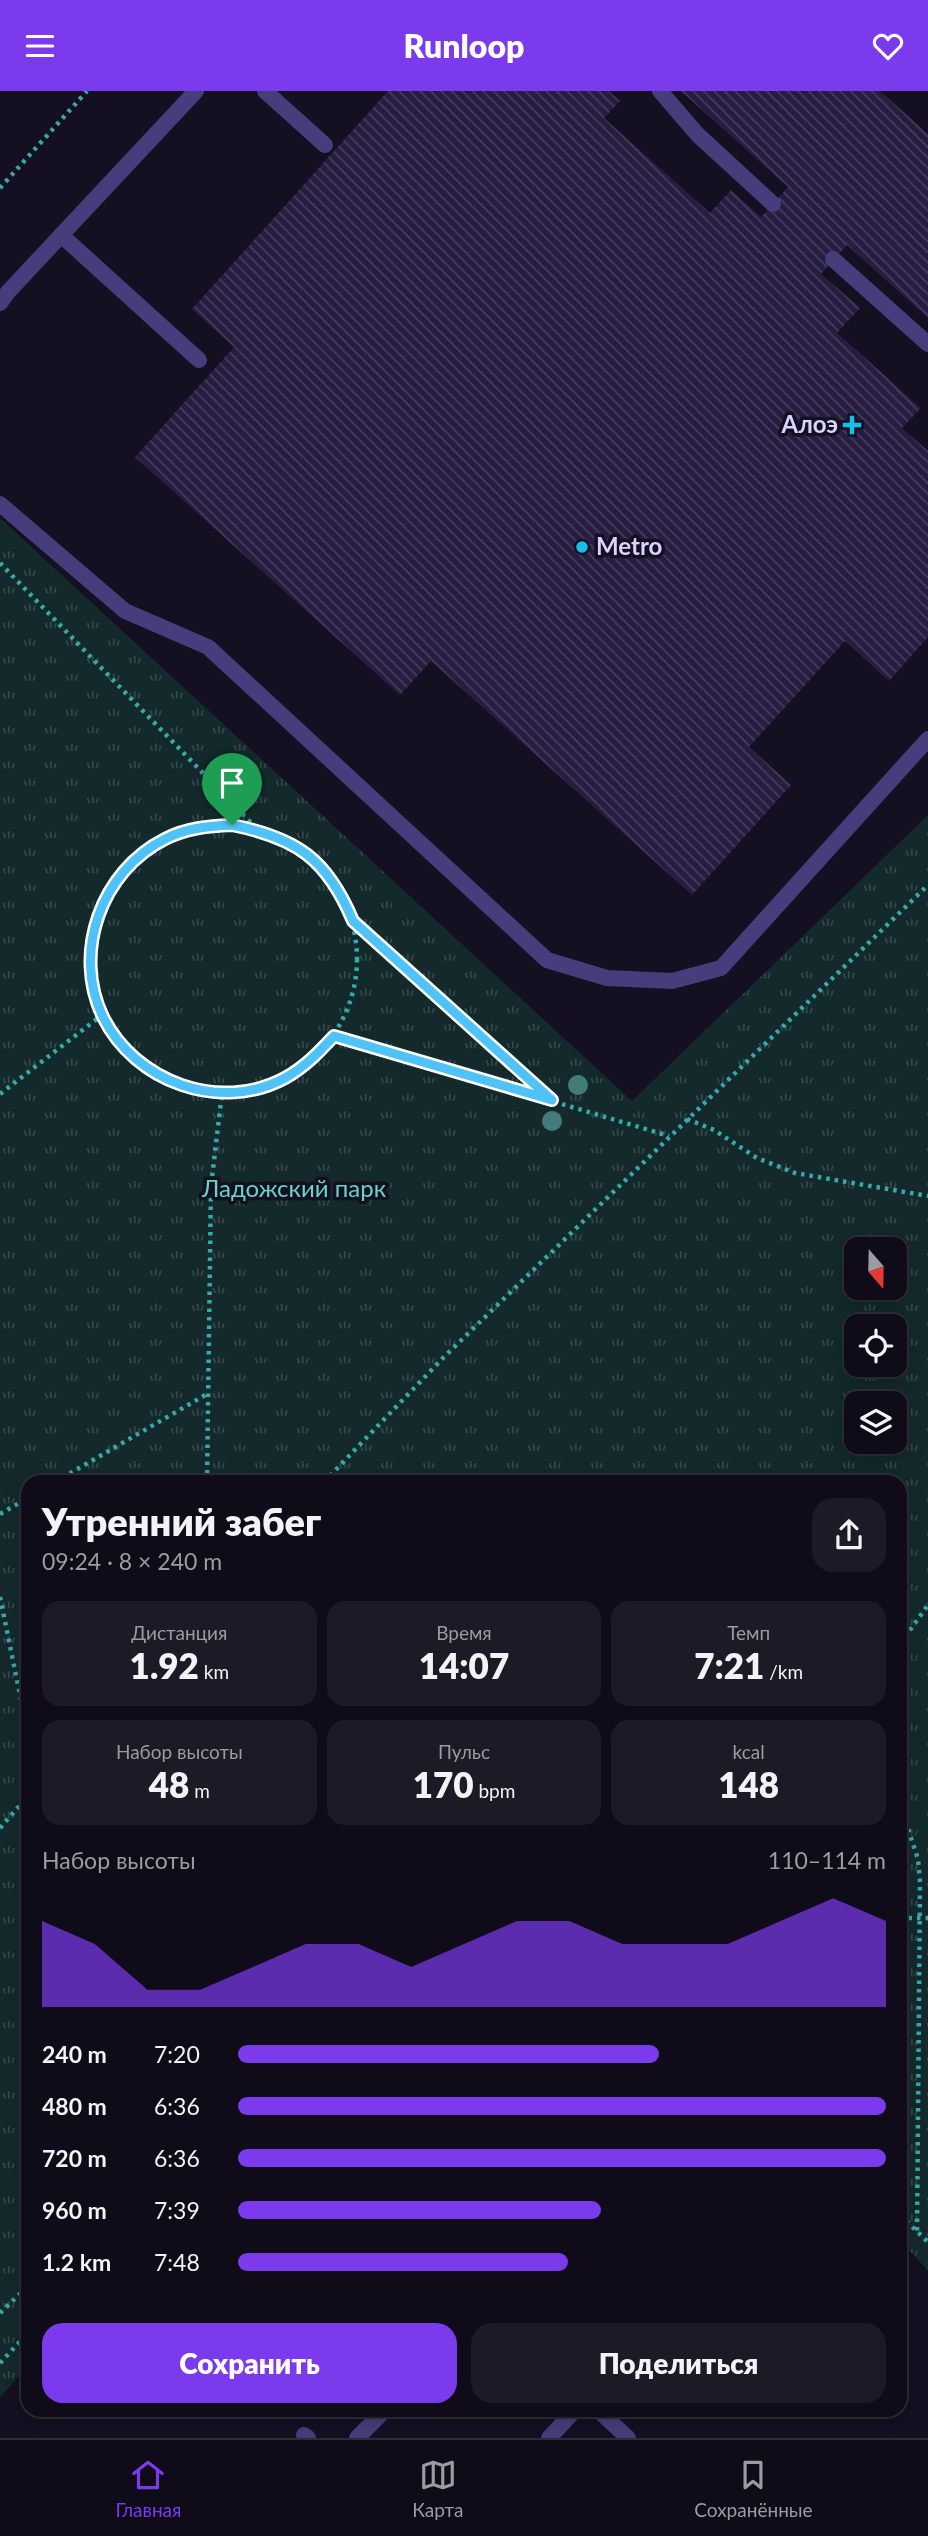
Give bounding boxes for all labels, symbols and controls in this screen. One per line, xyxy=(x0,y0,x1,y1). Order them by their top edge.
text: Runloop xyxy=(404,26,524,65)
icon: menu xyxy=(21,27,59,65)
icon: heart xyxy=(869,27,907,65)
place label: Алоэ xyxy=(780,409,838,438)
marker: Алоэ xyxy=(844,417,860,433)
place label: Metro xyxy=(596,531,662,560)
marker: Metro xyxy=(574,539,590,555)
pin xyxy=(202,753,262,825)
icon: arrive xyxy=(213,764,251,802)
park label: Ладожский парк xyxy=(201,1173,387,1202)
north arrow xyxy=(844,1237,906,1300)
map controls xyxy=(844,1237,907,1454)
button: locate xyxy=(844,1314,907,1377)
button: layers xyxy=(844,1391,907,1454)
text: Утренний забег xyxy=(42,1498,321,1544)
button: share xyxy=(812,1498,886,1572)
text: 09:24 · 8 × 240 m xyxy=(42,1547,222,1575)
text: Дистанция xyxy=(131,1621,227,1644)
text: Время xyxy=(436,1621,492,1644)
text: Темп xyxy=(727,1621,770,1644)
text: 1.92 xyxy=(130,1644,199,1686)
text: 14:07 xyxy=(419,1644,509,1686)
text: 7:21 xyxy=(694,1644,764,1686)
text: km xyxy=(199,1660,229,1683)
text: /km xyxy=(764,1660,803,1683)
text: Набор высоты xyxy=(116,1740,243,1763)
text: Пульс xyxy=(438,1740,490,1763)
text: kcal xyxy=(733,1740,765,1763)
text: 48 xyxy=(149,1763,189,1805)
text: 170 xyxy=(413,1763,474,1805)
text: 148 xyxy=(718,1763,779,1805)
text: m xyxy=(189,1779,210,1802)
text: bpm xyxy=(474,1779,515,1802)
text: Набор высоты xyxy=(42,1846,196,1874)
text: 110–114 m xyxy=(768,1846,886,1874)
text: 240 m xyxy=(42,2040,107,2068)
text: 7:20 xyxy=(154,2040,200,2068)
text: 480 m xyxy=(42,2092,107,2120)
text: 6:36 xyxy=(154,2092,200,2120)
text: 720 m xyxy=(42,2144,107,2172)
text: 6:36 xyxy=(154,2144,200,2172)
text: 960 m xyxy=(42,2196,107,2224)
text: 7:39 xyxy=(154,2196,200,2224)
text: 1.2 km xyxy=(42,2248,111,2276)
text: 7:48 xyxy=(154,2248,200,2276)
button: Сохранить xyxy=(42,2323,457,2403)
button: Поделиться xyxy=(471,2323,886,2403)
tab: Главная xyxy=(115,2456,181,2521)
tab: Карта xyxy=(412,2456,464,2521)
tab: Сохранённые xyxy=(694,2456,813,2521)

